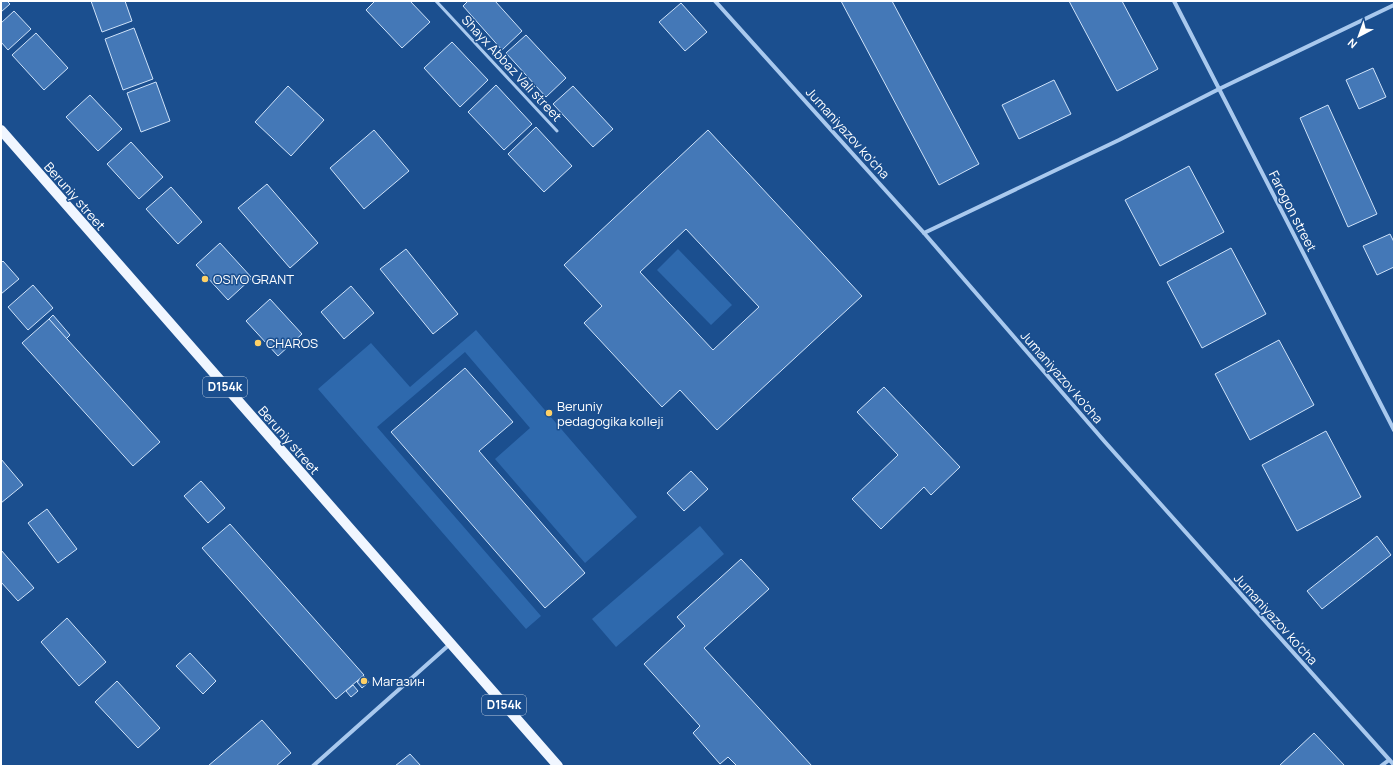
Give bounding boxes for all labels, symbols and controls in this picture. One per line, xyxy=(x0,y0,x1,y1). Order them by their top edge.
street label: Shayx Abbaz Vali street xyxy=(458,11,566,125)
north arrow xyxy=(1339,16,1379,56)
text: N xyxy=(1344,36,1360,52)
street label: Jumaniyazov ko'cha xyxy=(802,83,894,183)
street label: Beruniy street xyxy=(40,158,110,234)
street label: Farogon street xyxy=(1265,168,1321,254)
place label: OSIYO GRANT xyxy=(213,270,294,288)
marker: OSIYO GRANT xyxy=(200,274,210,284)
street label: Jumaniyazov ko'cha xyxy=(1017,327,1107,427)
place label: CHAROS xyxy=(266,334,318,352)
marker: CHAROS xyxy=(253,338,263,348)
road number: D154k xyxy=(203,377,247,397)
place label: Beruniy pedagogika kolleji xyxy=(557,397,664,430)
street label: Beruniy street xyxy=(254,402,324,478)
marker: Beruniy pedagogika kolleji xyxy=(544,408,554,418)
street label: Jumaniyazov ko'cha xyxy=(1230,569,1322,669)
place label: Магазин xyxy=(372,672,425,690)
marker: Магазин xyxy=(359,676,369,686)
road number: D154k xyxy=(482,695,526,715)

